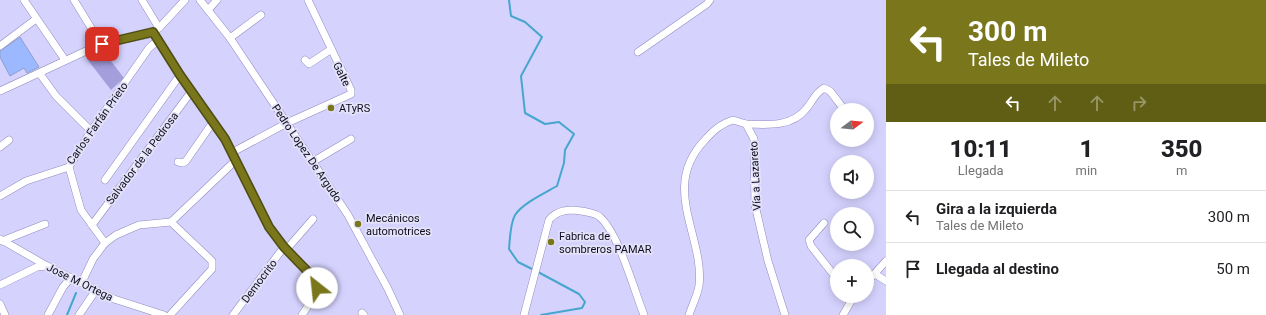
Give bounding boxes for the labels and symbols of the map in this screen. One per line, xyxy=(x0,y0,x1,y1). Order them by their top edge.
pin xyxy=(85,27,119,61)
street label: Galte xyxy=(330,60,353,89)
street label: Carlos Farfán Prieto xyxy=(64,80,131,167)
street label: Pedro Lopez De Argudo xyxy=(269,102,344,205)
place label: ATyRS xyxy=(339,102,371,115)
marker: ATyRS xyxy=(326,103,336,113)
north arrow xyxy=(830,103,874,147)
street label: Salvador de la Pedrosa xyxy=(104,110,181,207)
street label: Vía a Lazareto xyxy=(747,141,764,211)
place label: Mecánicos automotrices xyxy=(366,212,431,238)
marker: Mecánicos automotrices xyxy=(353,219,363,229)
place label: Fabrica de sombreros PAMAR xyxy=(559,230,652,256)
marker: Fabrica de sombreros PAMAR xyxy=(546,237,556,247)
street label: Democrito xyxy=(239,257,280,306)
street label: Jose M Ortega xyxy=(45,261,115,304)
position arrow xyxy=(296,267,338,309)

